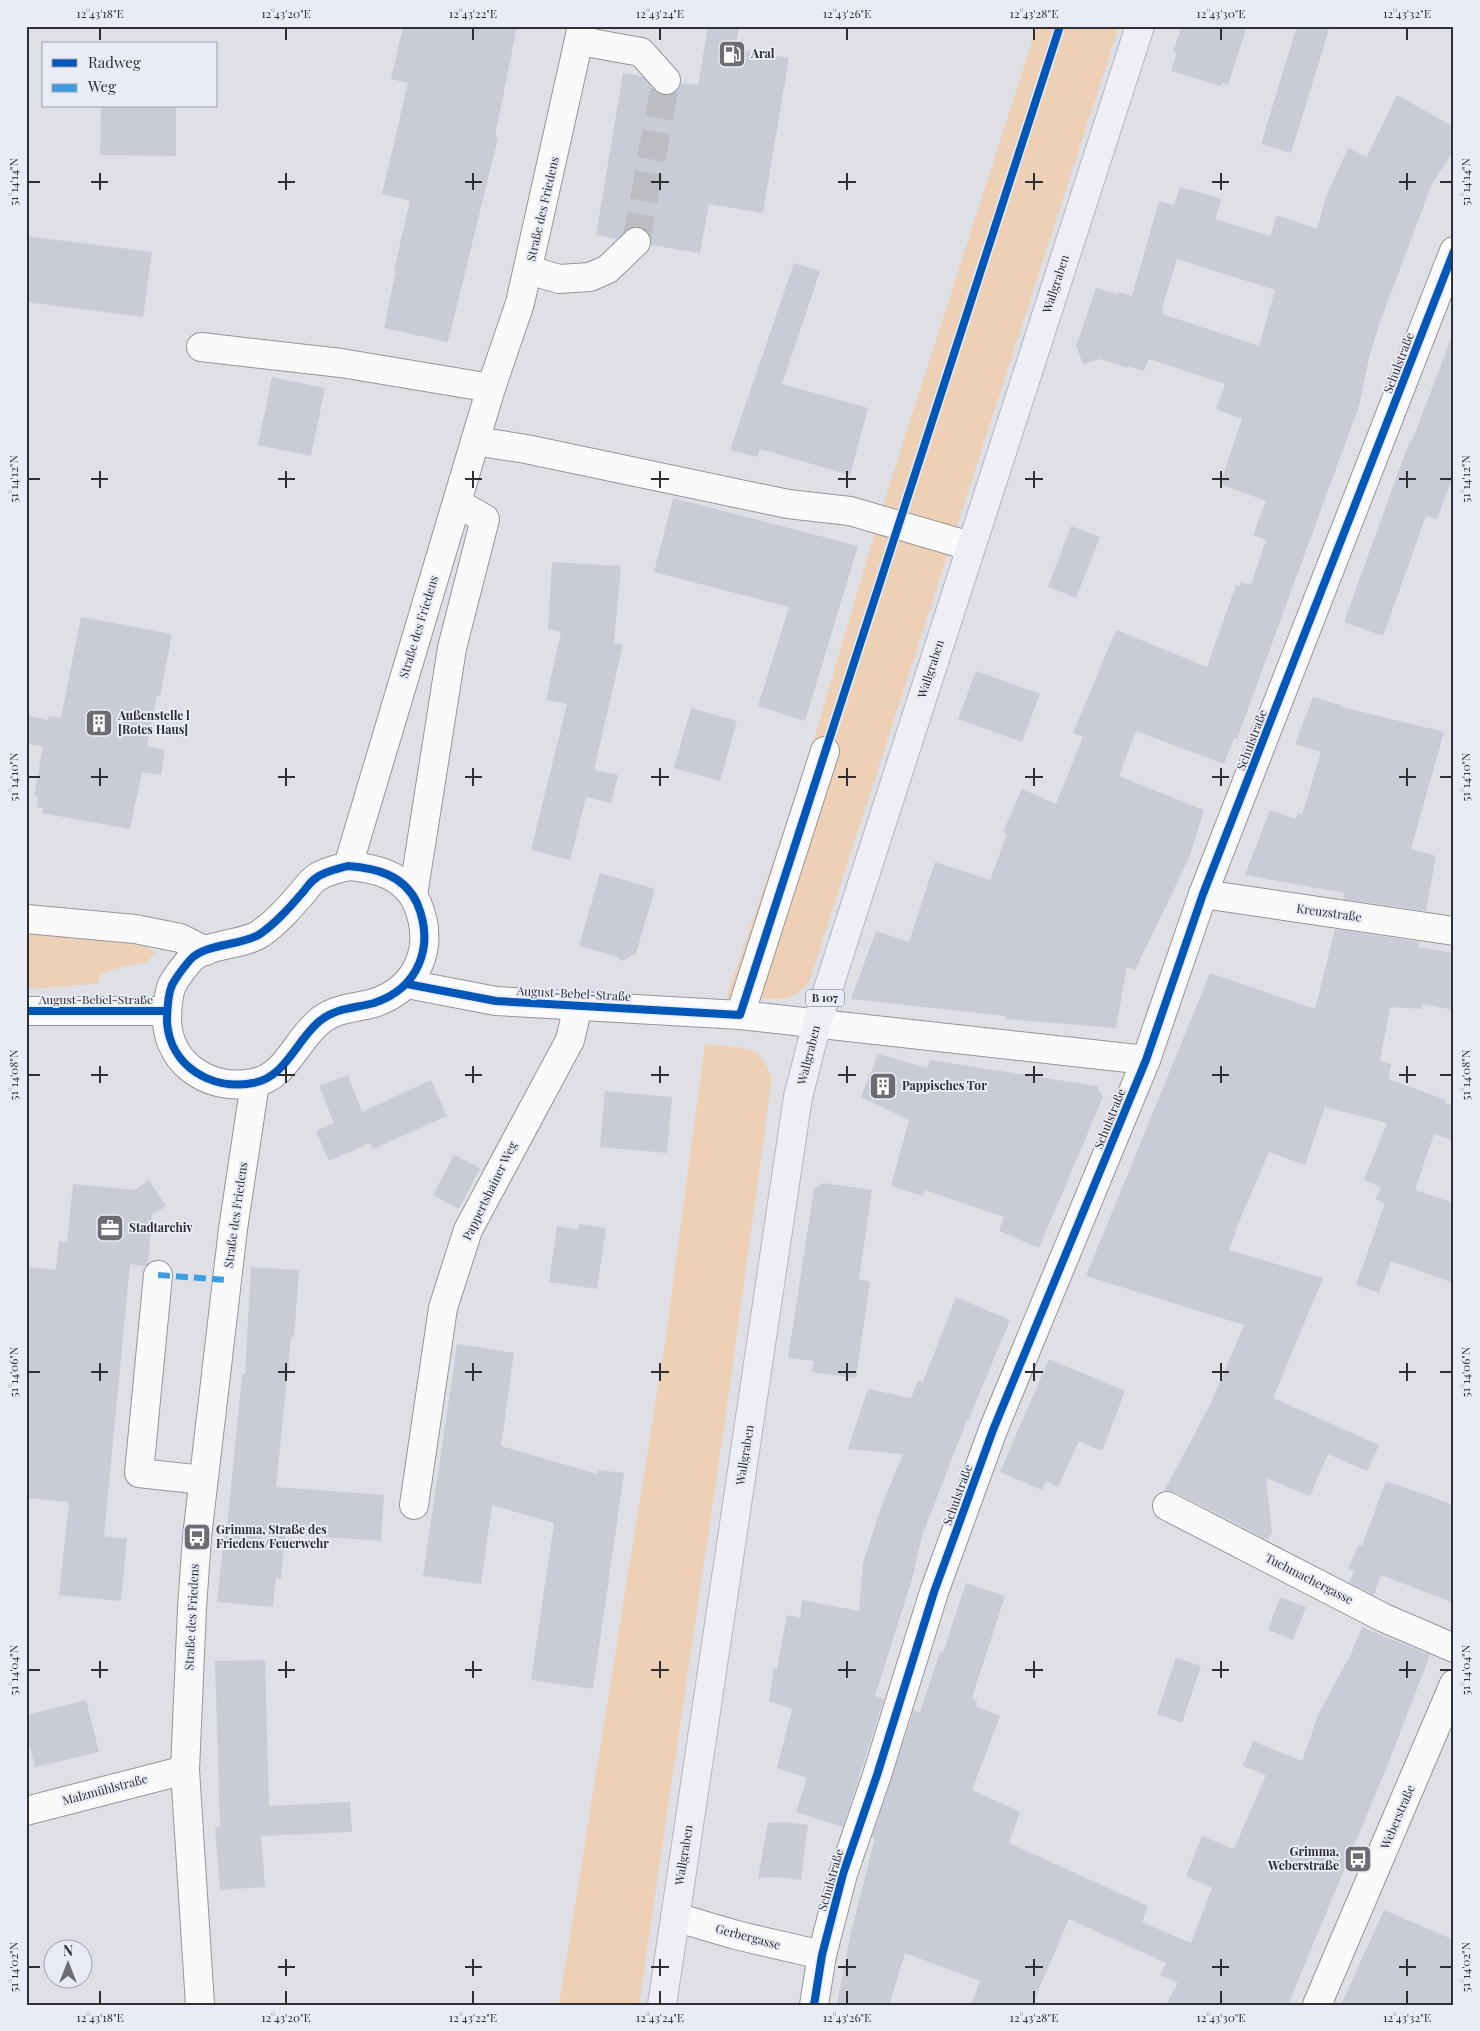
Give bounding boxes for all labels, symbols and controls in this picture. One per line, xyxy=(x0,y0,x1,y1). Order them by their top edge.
text: 12°43'18"E xyxy=(76,5,124,21)
text: 12°43'20"E xyxy=(261,5,311,21)
text: 12°43'22"E xyxy=(449,5,497,21)
text: 12°43'24"E xyxy=(636,5,684,21)
text: 12°43'26"E xyxy=(823,5,871,21)
text: 12°43'28"E xyxy=(1010,5,1058,21)
text: 12°43'30"E xyxy=(1196,5,1246,21)
text: 12°43'32"E xyxy=(1383,5,1431,21)
fuel station icon: Aral xyxy=(717,39,747,69)
legend xyxy=(42,42,218,108)
place label: Aral xyxy=(750,45,775,61)
text: Radweg xyxy=(88,52,141,72)
text: Weg xyxy=(87,76,116,96)
street label: Straße des Friedens xyxy=(522,155,562,263)
text: 51°14'14"N xyxy=(5,158,21,206)
text: 51°14'14"N xyxy=(1457,158,1473,206)
street label: Wallgraben xyxy=(1038,252,1072,316)
street label: Schulstraße xyxy=(1379,330,1417,395)
text: 51°14'12"N xyxy=(5,455,21,503)
text: 51°14'12"N xyxy=(1457,455,1473,503)
street label: Straße des Friedens xyxy=(395,573,441,680)
street label: Wallgraben xyxy=(913,637,947,701)
place label: Außenstelle l [Rotes Haus] xyxy=(117,707,190,737)
street label: Schulstraße xyxy=(1232,707,1270,772)
building icon: Außenstelle l [Rotes Haus] xyxy=(84,708,114,738)
text: 51°14'10"N xyxy=(5,752,21,802)
text: 51°14'10"N xyxy=(1457,752,1473,802)
street label: Kreuzstraße xyxy=(1295,900,1363,925)
street label: August-Bebel-Straße xyxy=(516,982,631,1004)
road number: B 107 xyxy=(806,990,844,1006)
street label: August-Bebel-Straße xyxy=(38,991,153,1007)
street label: Wallgraben xyxy=(793,1023,823,1087)
text: 51°14'08"N xyxy=(5,1049,21,1100)
text: 51°14'08"N xyxy=(1457,1049,1473,1100)
building icon: Pappisches Tor xyxy=(868,1071,898,1101)
place label: Pappisches Tor xyxy=(902,1077,987,1093)
street label: Schulstraße xyxy=(1090,1086,1128,1151)
street label: Pappertshainer Weg xyxy=(458,1138,520,1243)
street label: Straße des Friedens xyxy=(220,1161,250,1269)
office icon: Stadtarchiv xyxy=(95,1213,125,1243)
place label: Stadtarchiv xyxy=(129,1219,193,1235)
text: 51°14'06"N xyxy=(5,1346,21,1397)
text: 51°14'06"N xyxy=(1457,1346,1473,1397)
street label: Wallgraben xyxy=(731,1424,757,1487)
street label: Schulstraße xyxy=(939,1462,975,1527)
place label: Grimma, Straße des Friedens/Feuerwehr xyxy=(216,1521,329,1551)
bus stop icon: Grimma, Straße des Friedens/Feuerwehr xyxy=(182,1522,212,1552)
street label: Tuchmachergasse xyxy=(1263,1549,1356,1607)
street label: Straße des Friedens xyxy=(180,1563,202,1671)
text: 51°14'04"N xyxy=(5,1644,21,1695)
text: 51°14'04"N xyxy=(1457,1644,1473,1695)
street label: Malzmühlstraße xyxy=(60,1770,149,1808)
street label: Weberstraße xyxy=(1376,1782,1418,1852)
street label: Wallgraben xyxy=(670,1824,696,1887)
place label: Grimma, Weberstraße xyxy=(1267,1843,1339,1873)
bus stop icon: Grimma, Weberstraße xyxy=(1343,1844,1373,1874)
street label: Schulstraße xyxy=(814,1847,847,1913)
street label: Gerbergasse xyxy=(714,1920,783,1952)
north arrow xyxy=(42,1938,92,1988)
text: 51°14'02"N xyxy=(5,1941,21,1992)
text: N xyxy=(63,1941,73,1960)
text: 51°14'02"N xyxy=(1457,1941,1473,1992)
text: 12°43'18"E xyxy=(76,2009,124,2025)
text: 12°43'20"E xyxy=(261,2009,311,2025)
text: 12°43'22"E xyxy=(449,2009,497,2025)
text: 12°43'24"E xyxy=(636,2009,684,2025)
text: 12°43'26"E xyxy=(823,2009,871,2025)
text: 12°43'28"E xyxy=(1010,2009,1058,2025)
text: 12°43'30"E xyxy=(1196,2009,1246,2025)
text: 12°43'32"E xyxy=(1383,2009,1431,2025)

